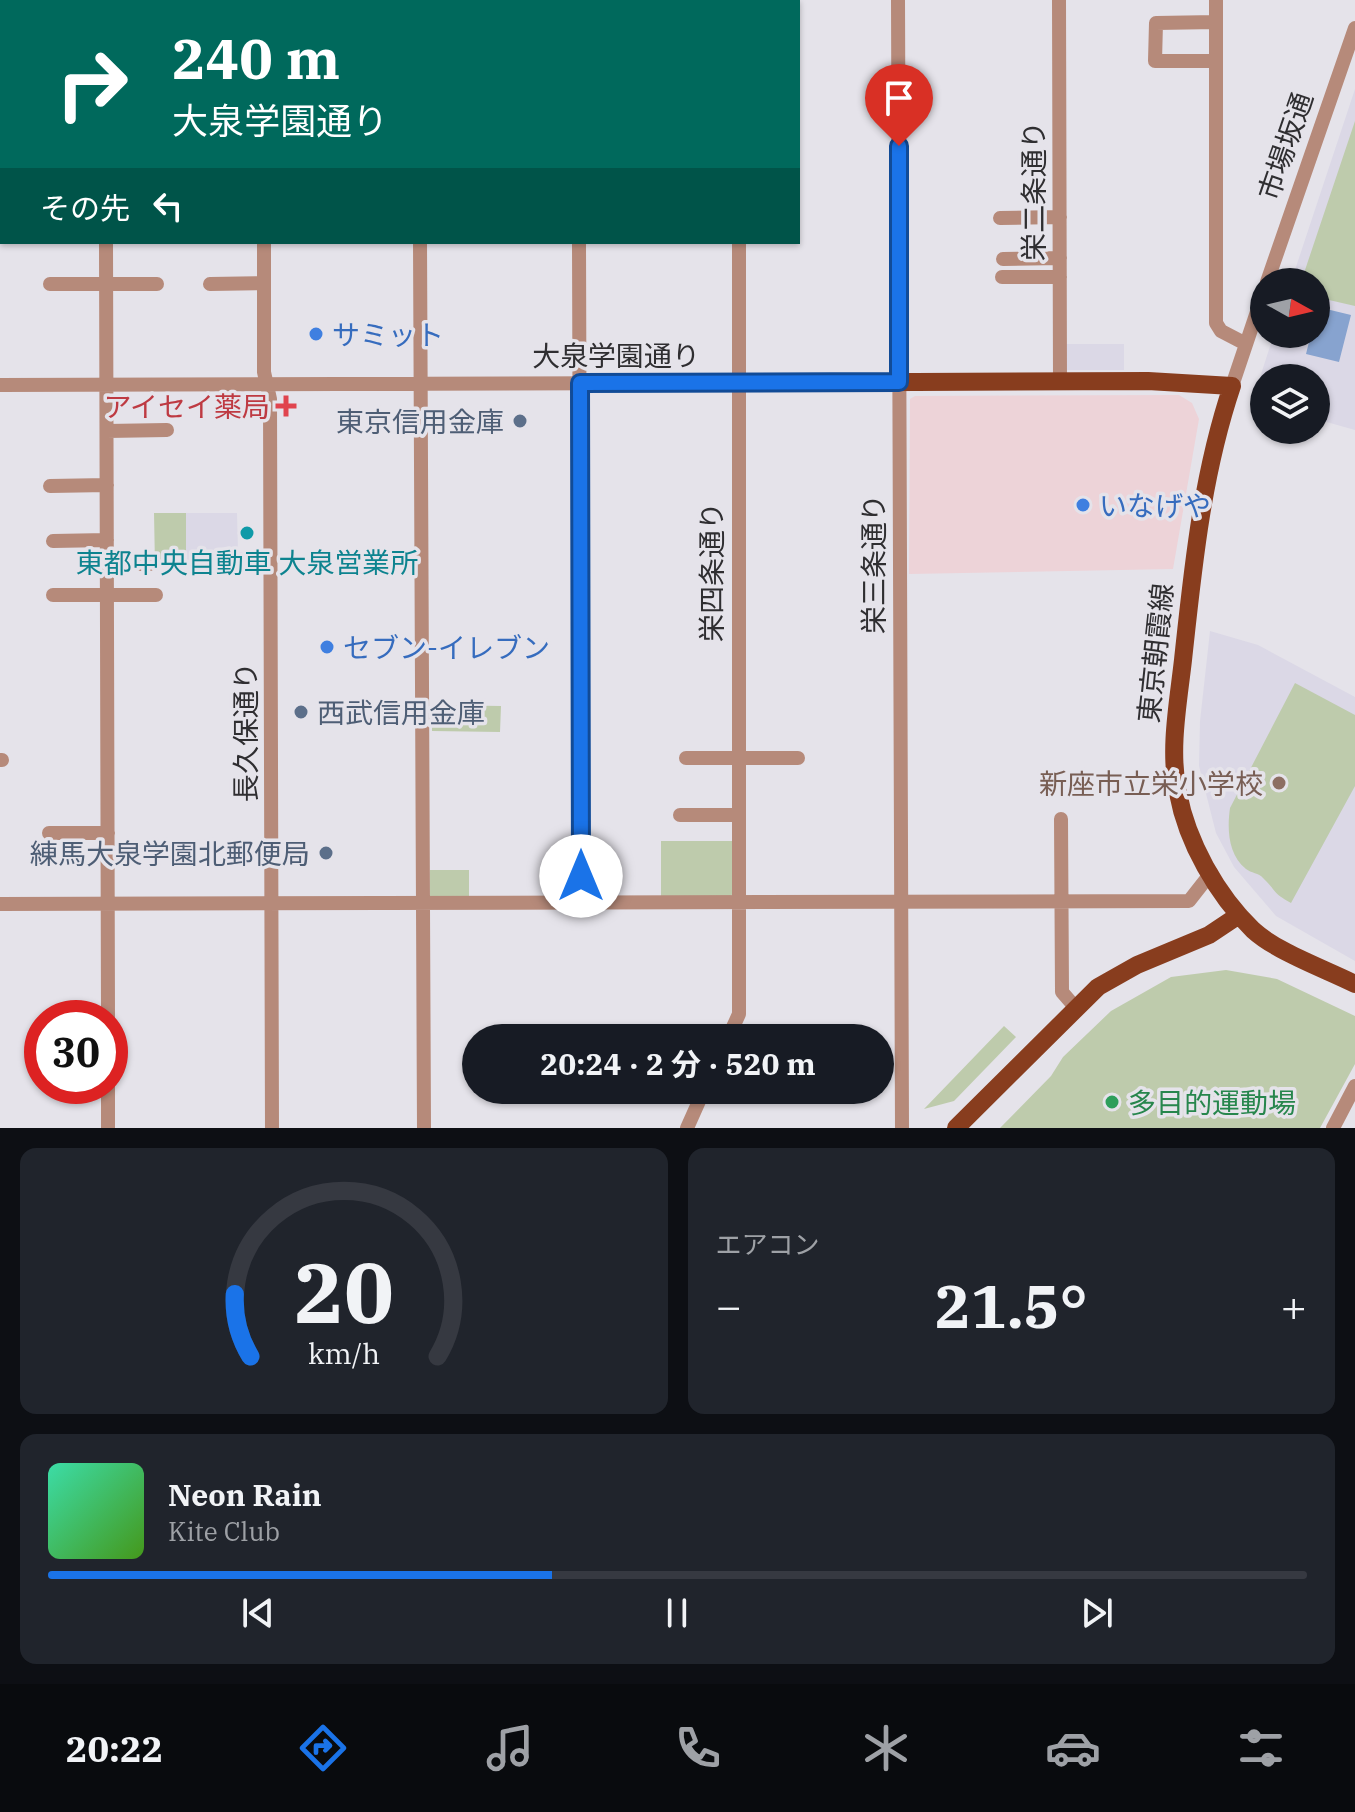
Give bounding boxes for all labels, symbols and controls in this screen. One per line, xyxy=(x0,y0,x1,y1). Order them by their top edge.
text: 240 m xyxy=(172,22,340,94)
icon: right xyxy=(40,32,144,136)
pin xyxy=(865,64,933,146)
icon: arrive xyxy=(877,76,921,120)
street label: 市場坂通 xyxy=(1249,87,1321,205)
text: 大泉学園通り xyxy=(172,97,388,144)
street label: 栄二条通り xyxy=(1015,121,1052,261)
icon: left xyxy=(146,184,190,228)
text: その先 xyxy=(40,188,130,227)
north arrow xyxy=(1250,268,1330,348)
map controls xyxy=(1250,268,1330,444)
place label: サミット xyxy=(332,316,444,353)
marker: サミット xyxy=(307,325,325,343)
street label: 大泉学園通り xyxy=(532,337,700,374)
button: layers xyxy=(1250,364,1330,444)
place label: アイセイ薬局 xyxy=(103,388,270,425)
marker: アイセイ薬局 xyxy=(277,397,295,415)
place label: 東京信用金庫 xyxy=(336,403,504,440)
marker: 東京信用金庫 xyxy=(511,412,529,430)
place label: いなげや xyxy=(1099,487,1211,524)
street label: 栄三条通り xyxy=(855,494,892,634)
marker: いなげや xyxy=(1074,496,1092,514)
street label: 栄四条通り xyxy=(693,502,730,642)
marker: 東都中央自動車 大泉営業所 xyxy=(238,524,256,542)
place label: 東都中央自動車 大泉営業所 xyxy=(76,544,418,581)
street label: 東京朝霞線 xyxy=(1129,581,1181,725)
place label: セブン-イレブン xyxy=(343,629,550,666)
marker: セブン-イレブン xyxy=(318,638,336,656)
street label: 長久保通り xyxy=(227,662,264,802)
place label: 西武信用金庫 xyxy=(317,694,485,731)
marker: 西武信用金庫 xyxy=(292,703,310,721)
place label: 新座市立栄小学校 xyxy=(1039,765,1263,802)
marker: 新座市立栄小学校 xyxy=(1270,774,1288,792)
position arrow xyxy=(539,834,623,918)
place label: 練馬大泉学園北郵便局 xyxy=(30,835,310,872)
marker: 練馬大泉学園北郵便局 xyxy=(317,844,335,862)
speed limit sign: 30 xyxy=(24,1000,128,1104)
text: 20:24 · 2 分 · 520 m xyxy=(540,1044,816,1083)
place label: 多目的運動場 xyxy=(1128,1084,1296,1121)
marker: 多目的運動場 xyxy=(1103,1093,1121,1111)
text: エアコン xyxy=(716,1227,820,1261)
text: 20 xyxy=(294,1238,394,1346)
text: 21.5° xyxy=(935,1266,1088,1345)
text: − xyxy=(716,1277,742,1334)
text: + xyxy=(1281,1277,1307,1334)
text: km/h xyxy=(308,1335,380,1372)
text: Neon Rain xyxy=(168,1475,322,1514)
text: Kite Club xyxy=(168,1514,280,1548)
icon: previous xyxy=(236,1591,280,1635)
icon: pause xyxy=(655,1591,699,1635)
icon: next xyxy=(1075,1591,1119,1635)
icon: directions xyxy=(295,1720,351,1776)
icon: music xyxy=(482,1720,538,1776)
icon: phone xyxy=(670,1720,726,1776)
icon: climate xyxy=(858,1720,914,1776)
icon: car xyxy=(1045,1720,1101,1776)
icon: filters xyxy=(1233,1720,1289,1776)
text: 20:22 xyxy=(66,1725,163,1772)

